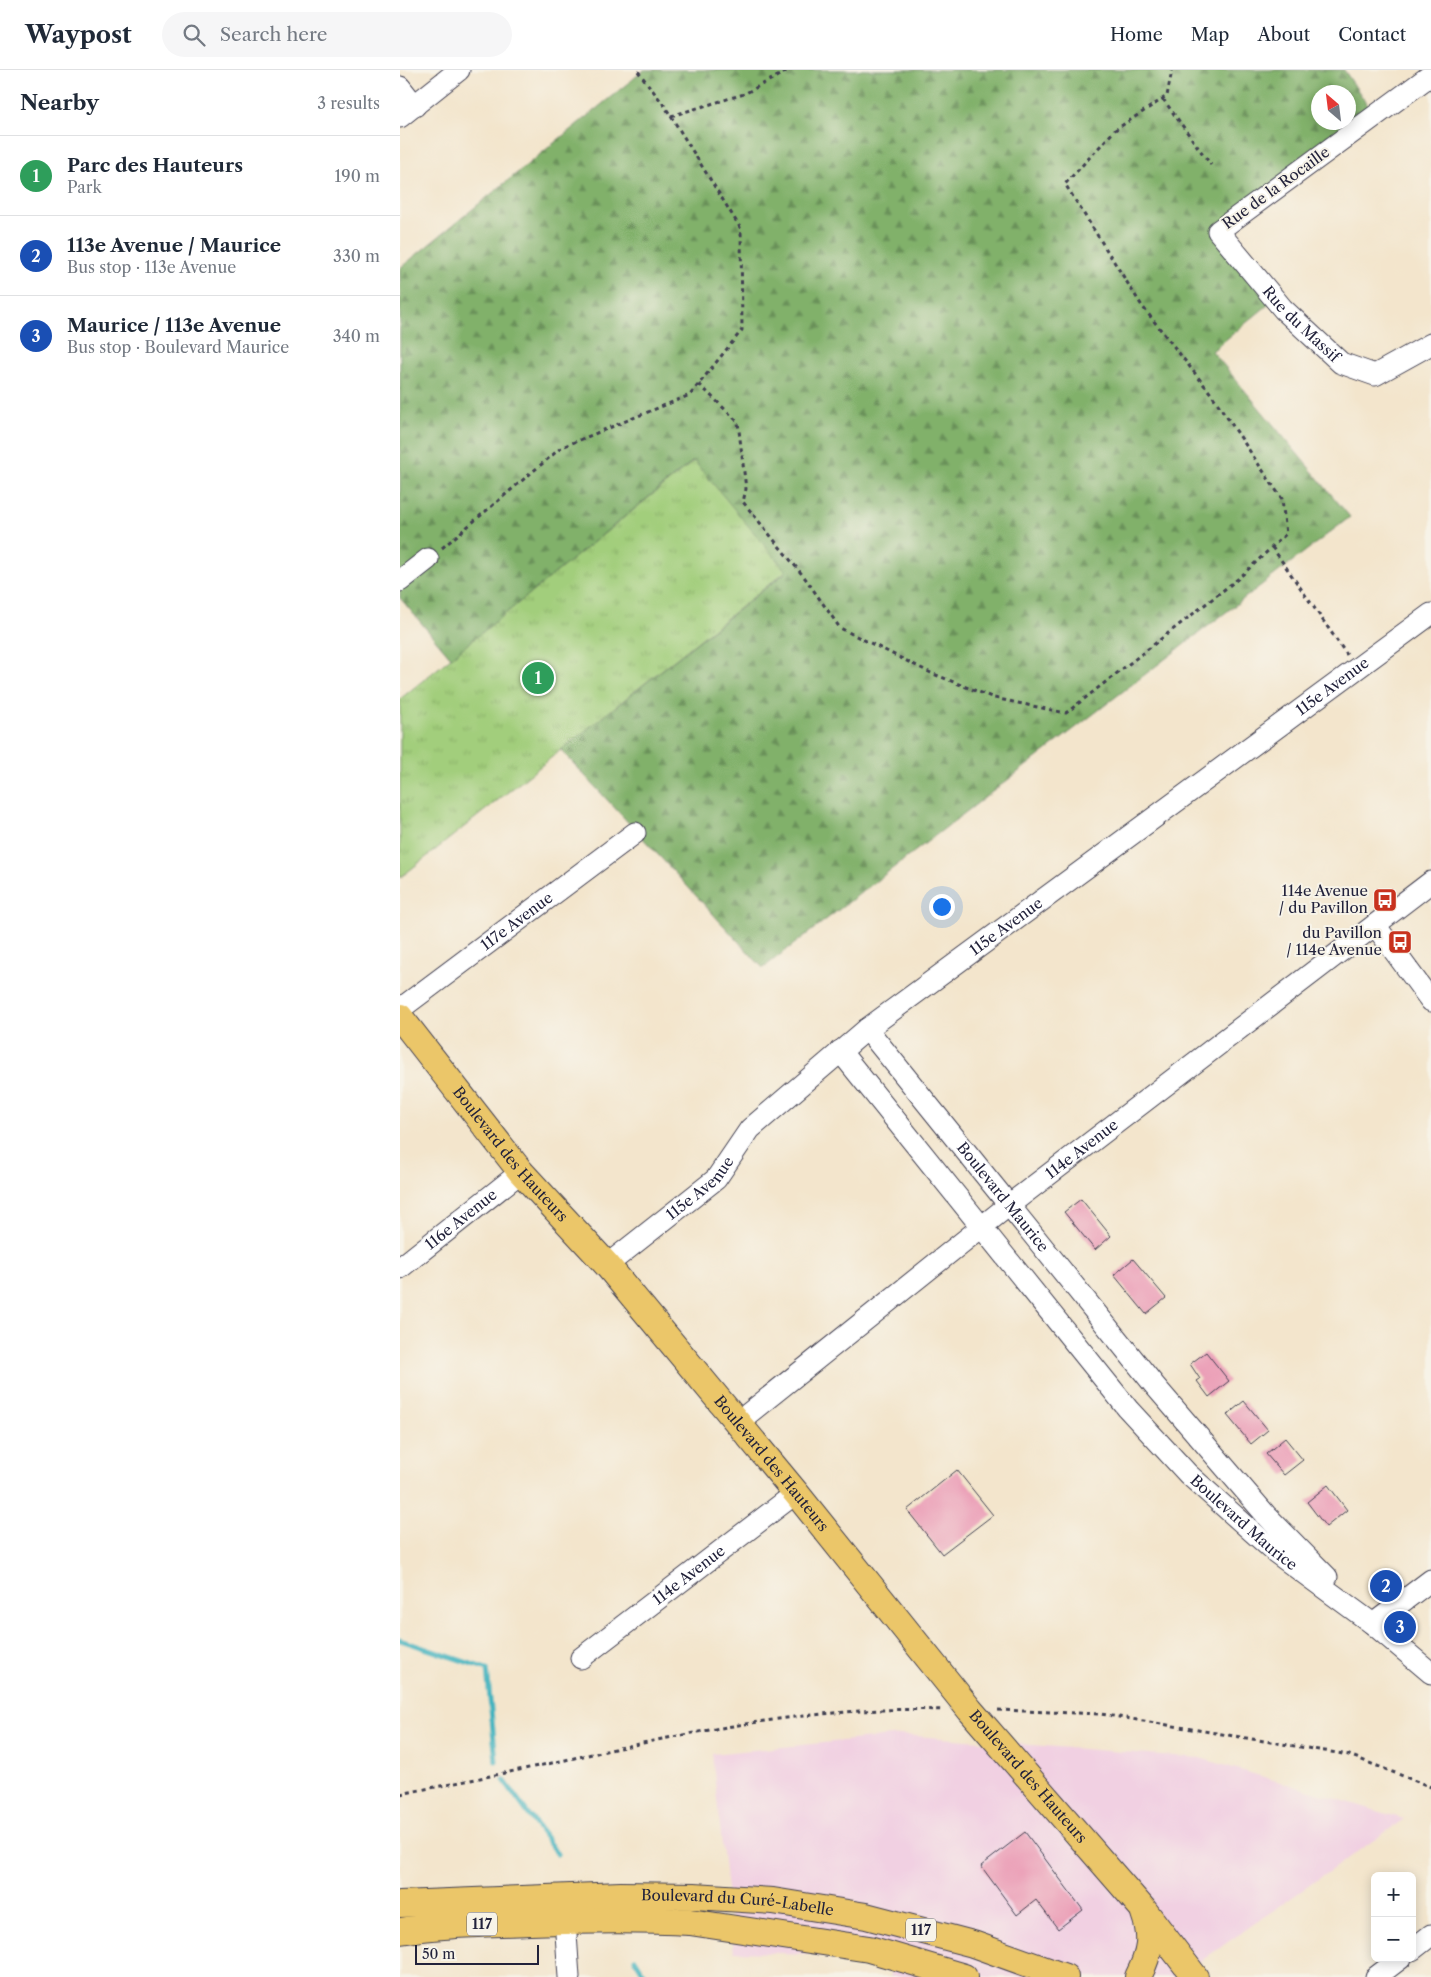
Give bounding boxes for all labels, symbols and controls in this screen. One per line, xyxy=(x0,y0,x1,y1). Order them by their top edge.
search box xyxy=(162,12,512,57)
text: Waypost xyxy=(25,20,132,49)
icon: search xyxy=(180,21,208,49)
text: Search here xyxy=(220,23,327,46)
text: Home xyxy=(1110,24,1163,46)
text: Map xyxy=(1191,24,1229,46)
text: About xyxy=(1257,24,1310,46)
text: Contact xyxy=(1338,24,1406,46)
north arrow xyxy=(1311,85,1356,130)
text: Nearby xyxy=(20,90,99,115)
text: 3 results xyxy=(317,93,380,113)
street label: Rue de la Rocaille xyxy=(1218,142,1333,233)
text: Parc des Hauteurs xyxy=(67,154,243,177)
text: 1 xyxy=(32,166,40,186)
text: 190 m xyxy=(335,166,380,186)
text: Park xyxy=(67,177,102,197)
text: 113e Avenue / Maurice xyxy=(67,234,281,257)
text: 2 xyxy=(31,246,41,266)
text: 330 m xyxy=(333,246,380,266)
text: Bus stop · 113e Avenue xyxy=(67,257,236,277)
street label: Rue du Massif xyxy=(1259,282,1345,367)
text: Maurice / 113e Avenue xyxy=(67,314,281,337)
text: 3 xyxy=(31,326,41,346)
text: 340 m xyxy=(333,326,380,346)
text: Bus stop · Boulevard Maurice xyxy=(67,337,289,357)
street label: 115e Avenue xyxy=(1292,653,1372,719)
pin: 1 xyxy=(522,659,554,697)
place label: 114e Avenue / du Pavillon xyxy=(1279,881,1369,917)
bus stop icon: 114e Avenue / du Pavillon xyxy=(1372,887,1398,913)
street label: 117e Avenue xyxy=(477,888,556,954)
street label: 115e Avenue xyxy=(966,893,1046,959)
your location xyxy=(929,894,955,920)
place label: du Pavillon / 114e Avenue xyxy=(1286,923,1383,959)
bus stop icon: du Pavillon / 114e Avenue xyxy=(1387,929,1413,955)
street label: Boulevard des Hauteurs xyxy=(449,1082,572,1225)
street label: 114e Avenue xyxy=(1042,1115,1122,1183)
street label: Boulevard Maurice xyxy=(953,1138,1053,1256)
street label: 115e Avenue xyxy=(662,1153,738,1224)
street label: 116e Avenue xyxy=(421,1185,501,1253)
street label: Boulevard des Hauteurs xyxy=(710,1391,833,1535)
street label: Boulevard Maurice xyxy=(1187,1471,1301,1574)
street label: 114e Avenue xyxy=(649,1541,729,1609)
pin: 2 xyxy=(1370,1567,1402,1605)
pin: 3 xyxy=(1384,1608,1416,1646)
street label: Boulevard des Hauteurs xyxy=(965,1706,1091,1847)
map controls xyxy=(1371,1872,1416,1962)
button: + xyxy=(1371,1872,1416,1917)
street label: Boulevard du Curé-Labelle xyxy=(641,1885,835,1920)
road number: 117 xyxy=(467,1912,497,1936)
button: − xyxy=(1371,1917,1416,1962)
road number: 117 xyxy=(906,1918,936,1942)
scale bar xyxy=(415,1942,539,1965)
text: 50 m xyxy=(422,1945,455,1963)

